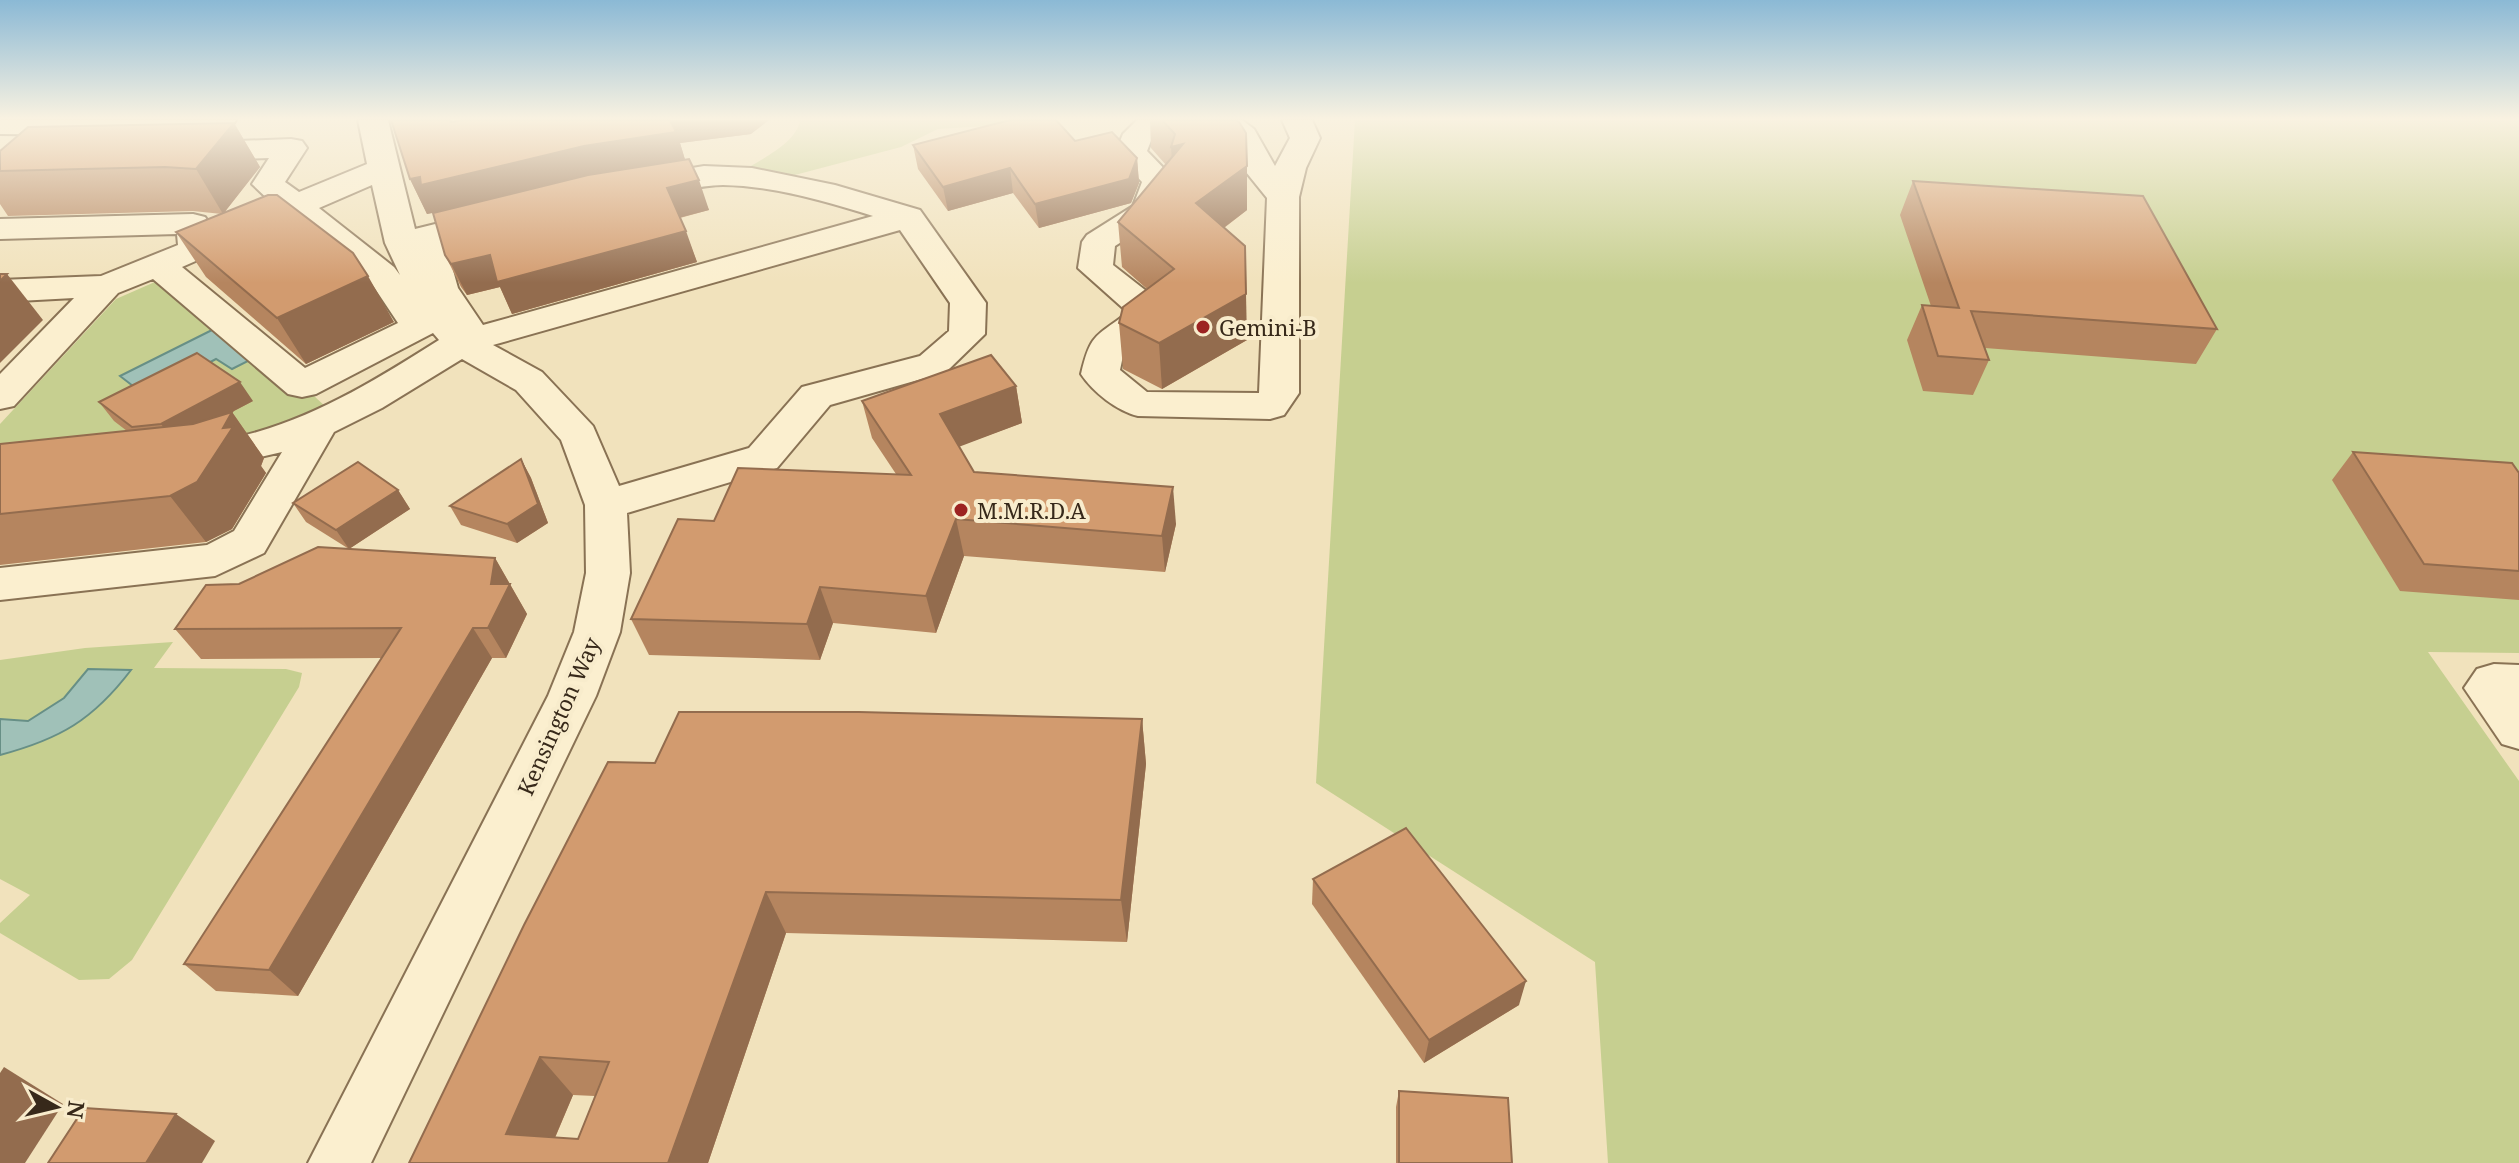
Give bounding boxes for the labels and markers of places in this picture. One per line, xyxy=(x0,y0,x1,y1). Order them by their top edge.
place label: Gemini-B xyxy=(1219,312,1317,342)
marker: Gemini-B xyxy=(1194,318,1212,336)
place label: M.M.R.D.A xyxy=(977,495,1086,525)
marker: M.M.R.D.A xyxy=(952,501,970,519)

